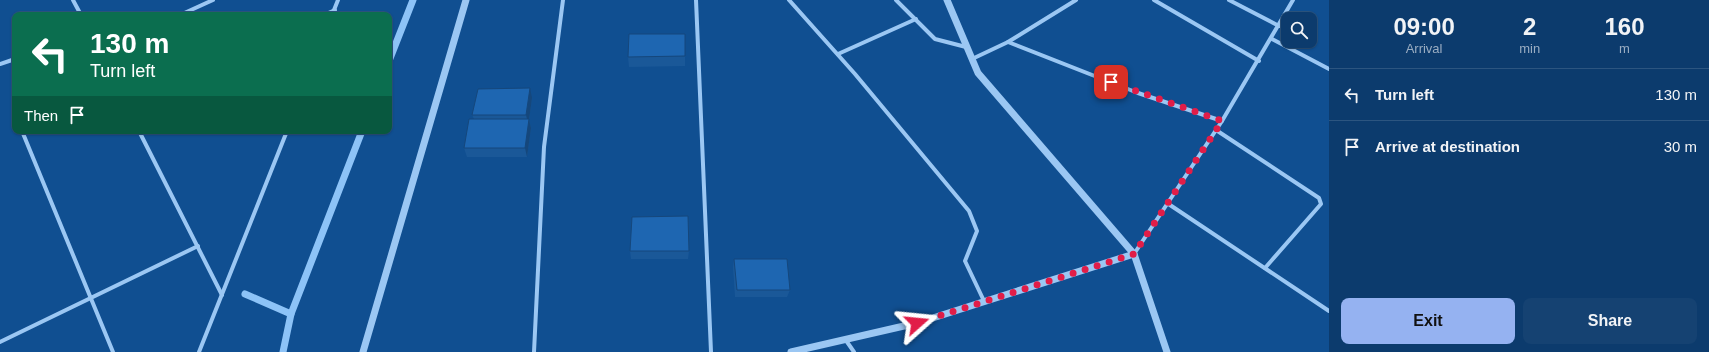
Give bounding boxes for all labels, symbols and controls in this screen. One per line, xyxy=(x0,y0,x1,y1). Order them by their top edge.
map controls xyxy=(1281,12,1317,48)
button: search xyxy=(1281,12,1317,48)
text: 09:00 xyxy=(1393,13,1455,40)
text: 2 xyxy=(1523,13,1536,40)
text: 160 xyxy=(1605,13,1645,40)
icon: left xyxy=(24,28,76,80)
text: 130 m xyxy=(90,28,169,59)
text: Arrival xyxy=(1406,41,1443,56)
text: min xyxy=(1519,41,1540,56)
text: m xyxy=(1619,41,1630,56)
text: Turn left xyxy=(90,61,155,81)
pin xyxy=(1094,65,1128,99)
icon: arrive xyxy=(1100,71,1122,93)
icon: left xyxy=(1341,84,1363,106)
text: Turn left xyxy=(1375,86,1434,103)
text: 130 m xyxy=(1655,86,1697,103)
icon: arrive xyxy=(66,104,88,126)
text: Then xyxy=(24,107,58,124)
icon: arrive xyxy=(1341,136,1363,158)
text: Arrive at destination xyxy=(1375,138,1520,155)
text: 30 m xyxy=(1664,138,1697,155)
button: Exit xyxy=(1341,298,1515,344)
button: Share xyxy=(1523,298,1697,344)
position arrow xyxy=(896,302,938,344)

